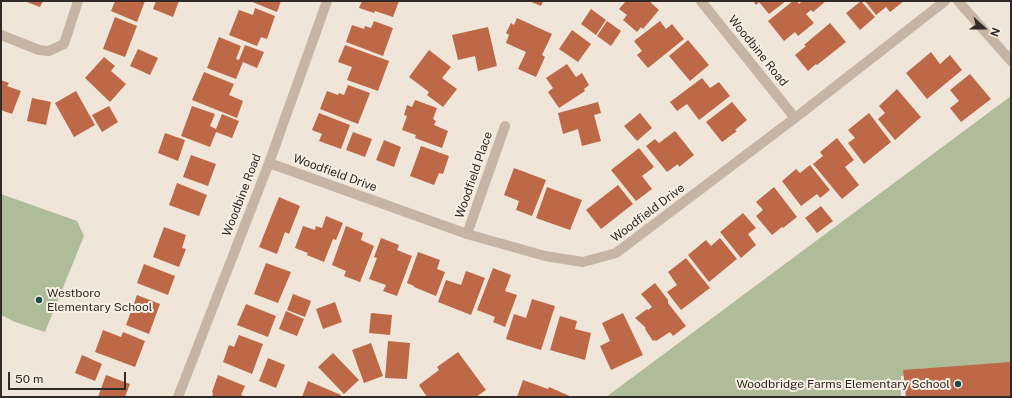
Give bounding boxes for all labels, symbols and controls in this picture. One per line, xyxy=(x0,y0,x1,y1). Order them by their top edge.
north arrow xyxy=(964,8,1004,48)
street label: Woodbine Road xyxy=(725,13,791,89)
text: N xyxy=(988,26,1002,38)
street label: Woodfield Place xyxy=(452,130,496,220)
street label: Woodfield Drive xyxy=(291,151,379,195)
street label: Woodbine Road xyxy=(220,152,264,238)
street label: Woodfield Drive xyxy=(608,181,688,245)
place label: Westboro Elementary School xyxy=(47,286,152,314)
marker: Westboro Elementary School xyxy=(34,295,44,305)
scale bar xyxy=(10,364,128,390)
text: 50 m xyxy=(15,372,43,386)
place label: Woodbridge Farms Elementary School xyxy=(736,377,950,391)
marker: Woodbridge Farms Elementary School xyxy=(953,379,963,389)

